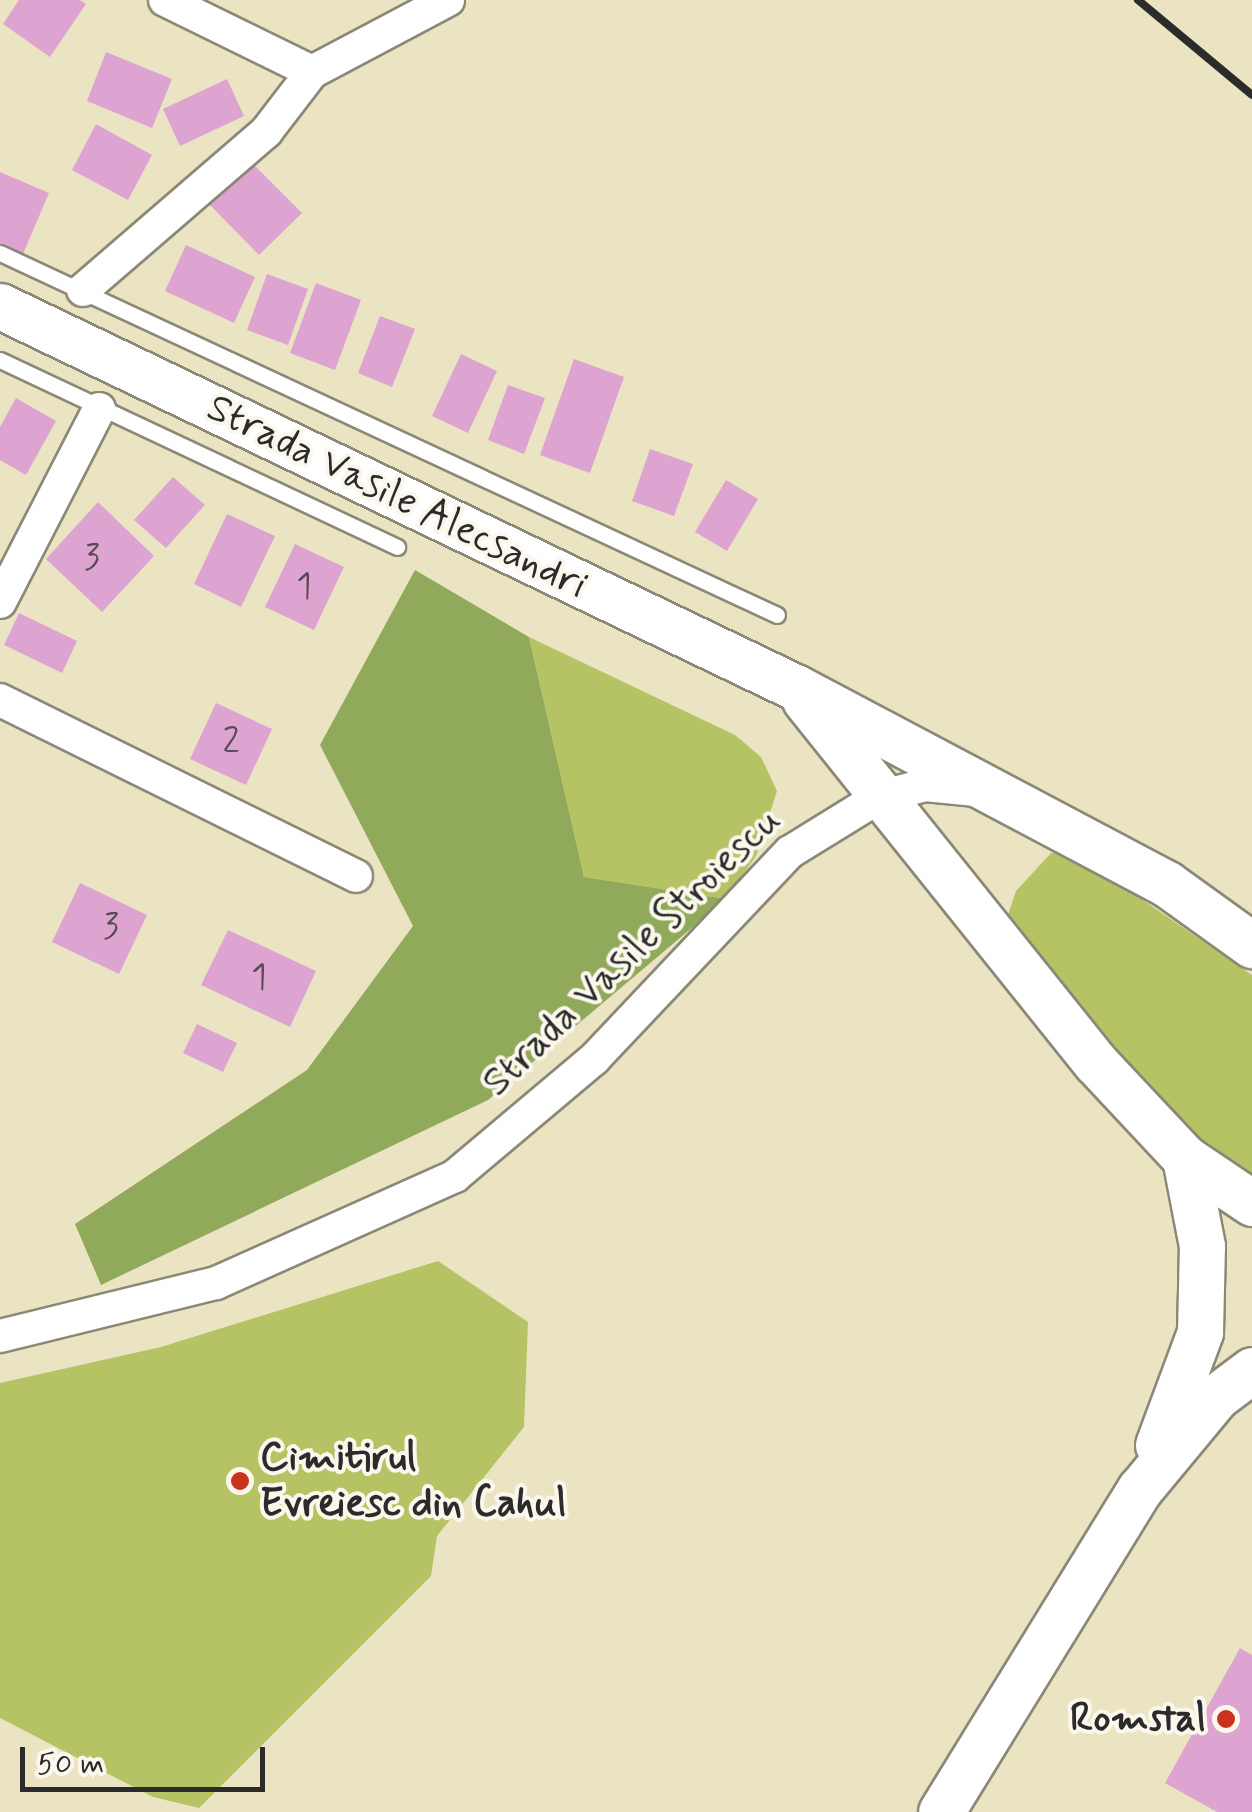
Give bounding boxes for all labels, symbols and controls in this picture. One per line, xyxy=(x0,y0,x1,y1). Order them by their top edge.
street label: Strada Vasile Alecsandri xyxy=(200,384,594,610)
house number: 3 xyxy=(84,537,100,579)
house number: 1 xyxy=(296,566,312,608)
house number: 2 xyxy=(222,721,240,763)
street label: Strada Vasile Stroiescu xyxy=(476,800,788,1104)
house number: 3 xyxy=(103,906,119,948)
house number: 1 xyxy=(251,957,267,999)
place label: Cimitirul Evreiesc din Cahul xyxy=(260,1434,564,1528)
marker: Cimitirul Evreiesc din Cahul xyxy=(229,1470,251,1492)
place label: Romstal xyxy=(1070,1695,1206,1743)
marker: Romstal xyxy=(1215,1708,1237,1730)
scale bar xyxy=(25,1727,270,1789)
text: 50 m xyxy=(37,1745,104,1784)

